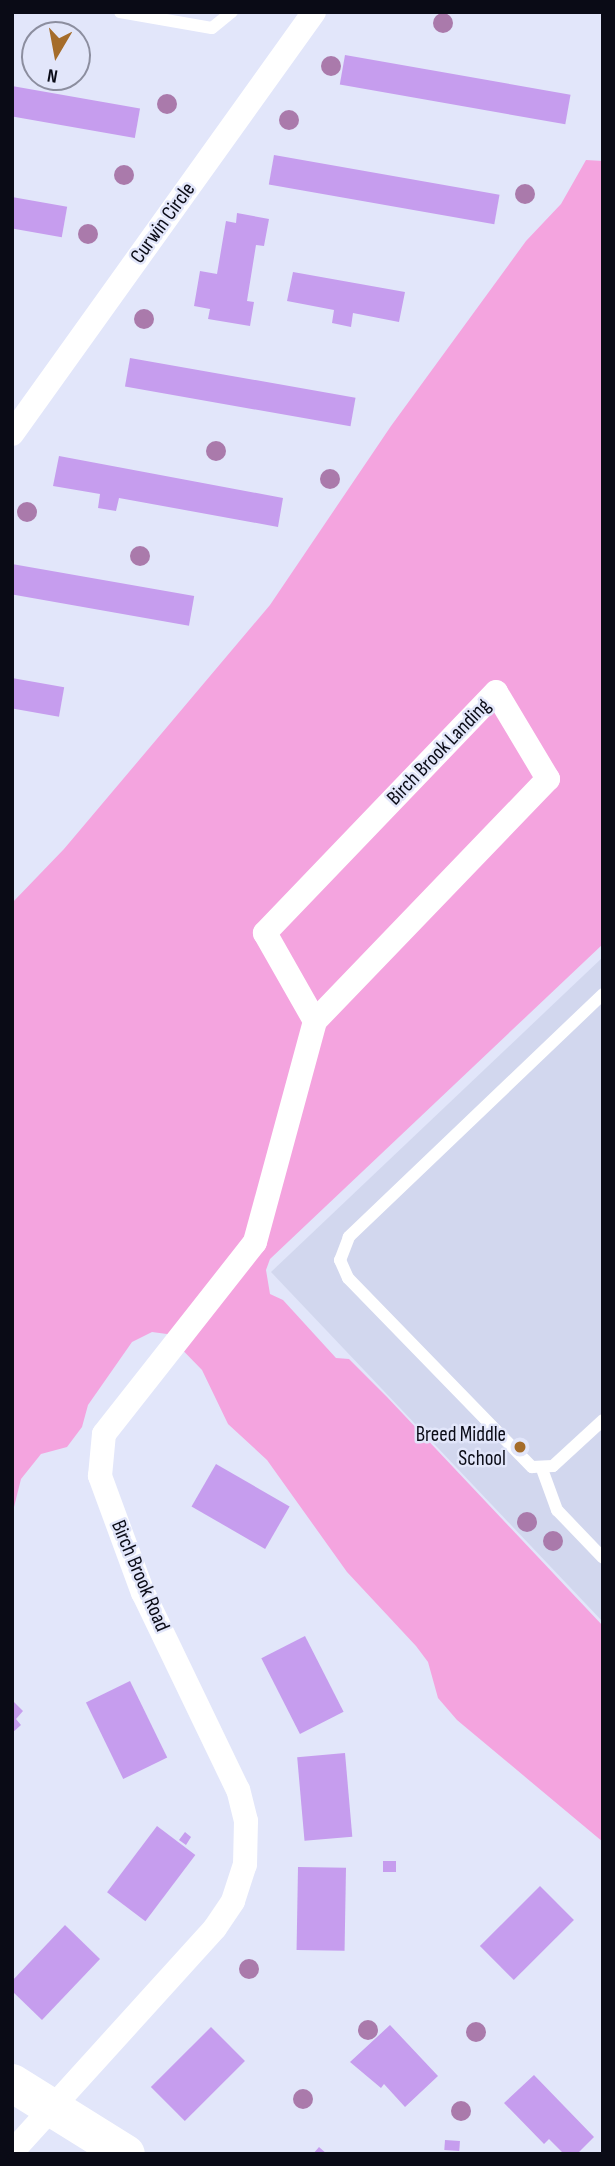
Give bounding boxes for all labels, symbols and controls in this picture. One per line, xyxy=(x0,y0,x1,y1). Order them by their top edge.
north arrow xyxy=(21,21,91,91)
text: N xyxy=(46,63,60,87)
street label: Curwin Circle xyxy=(125,178,201,268)
street label: Birch Brook Landing xyxy=(382,693,496,811)
place label: Breed Middle School xyxy=(416,1422,506,1472)
marker: Breed Middle School xyxy=(512,1439,528,1455)
street label: Birch Brook Road xyxy=(105,1517,175,1635)

